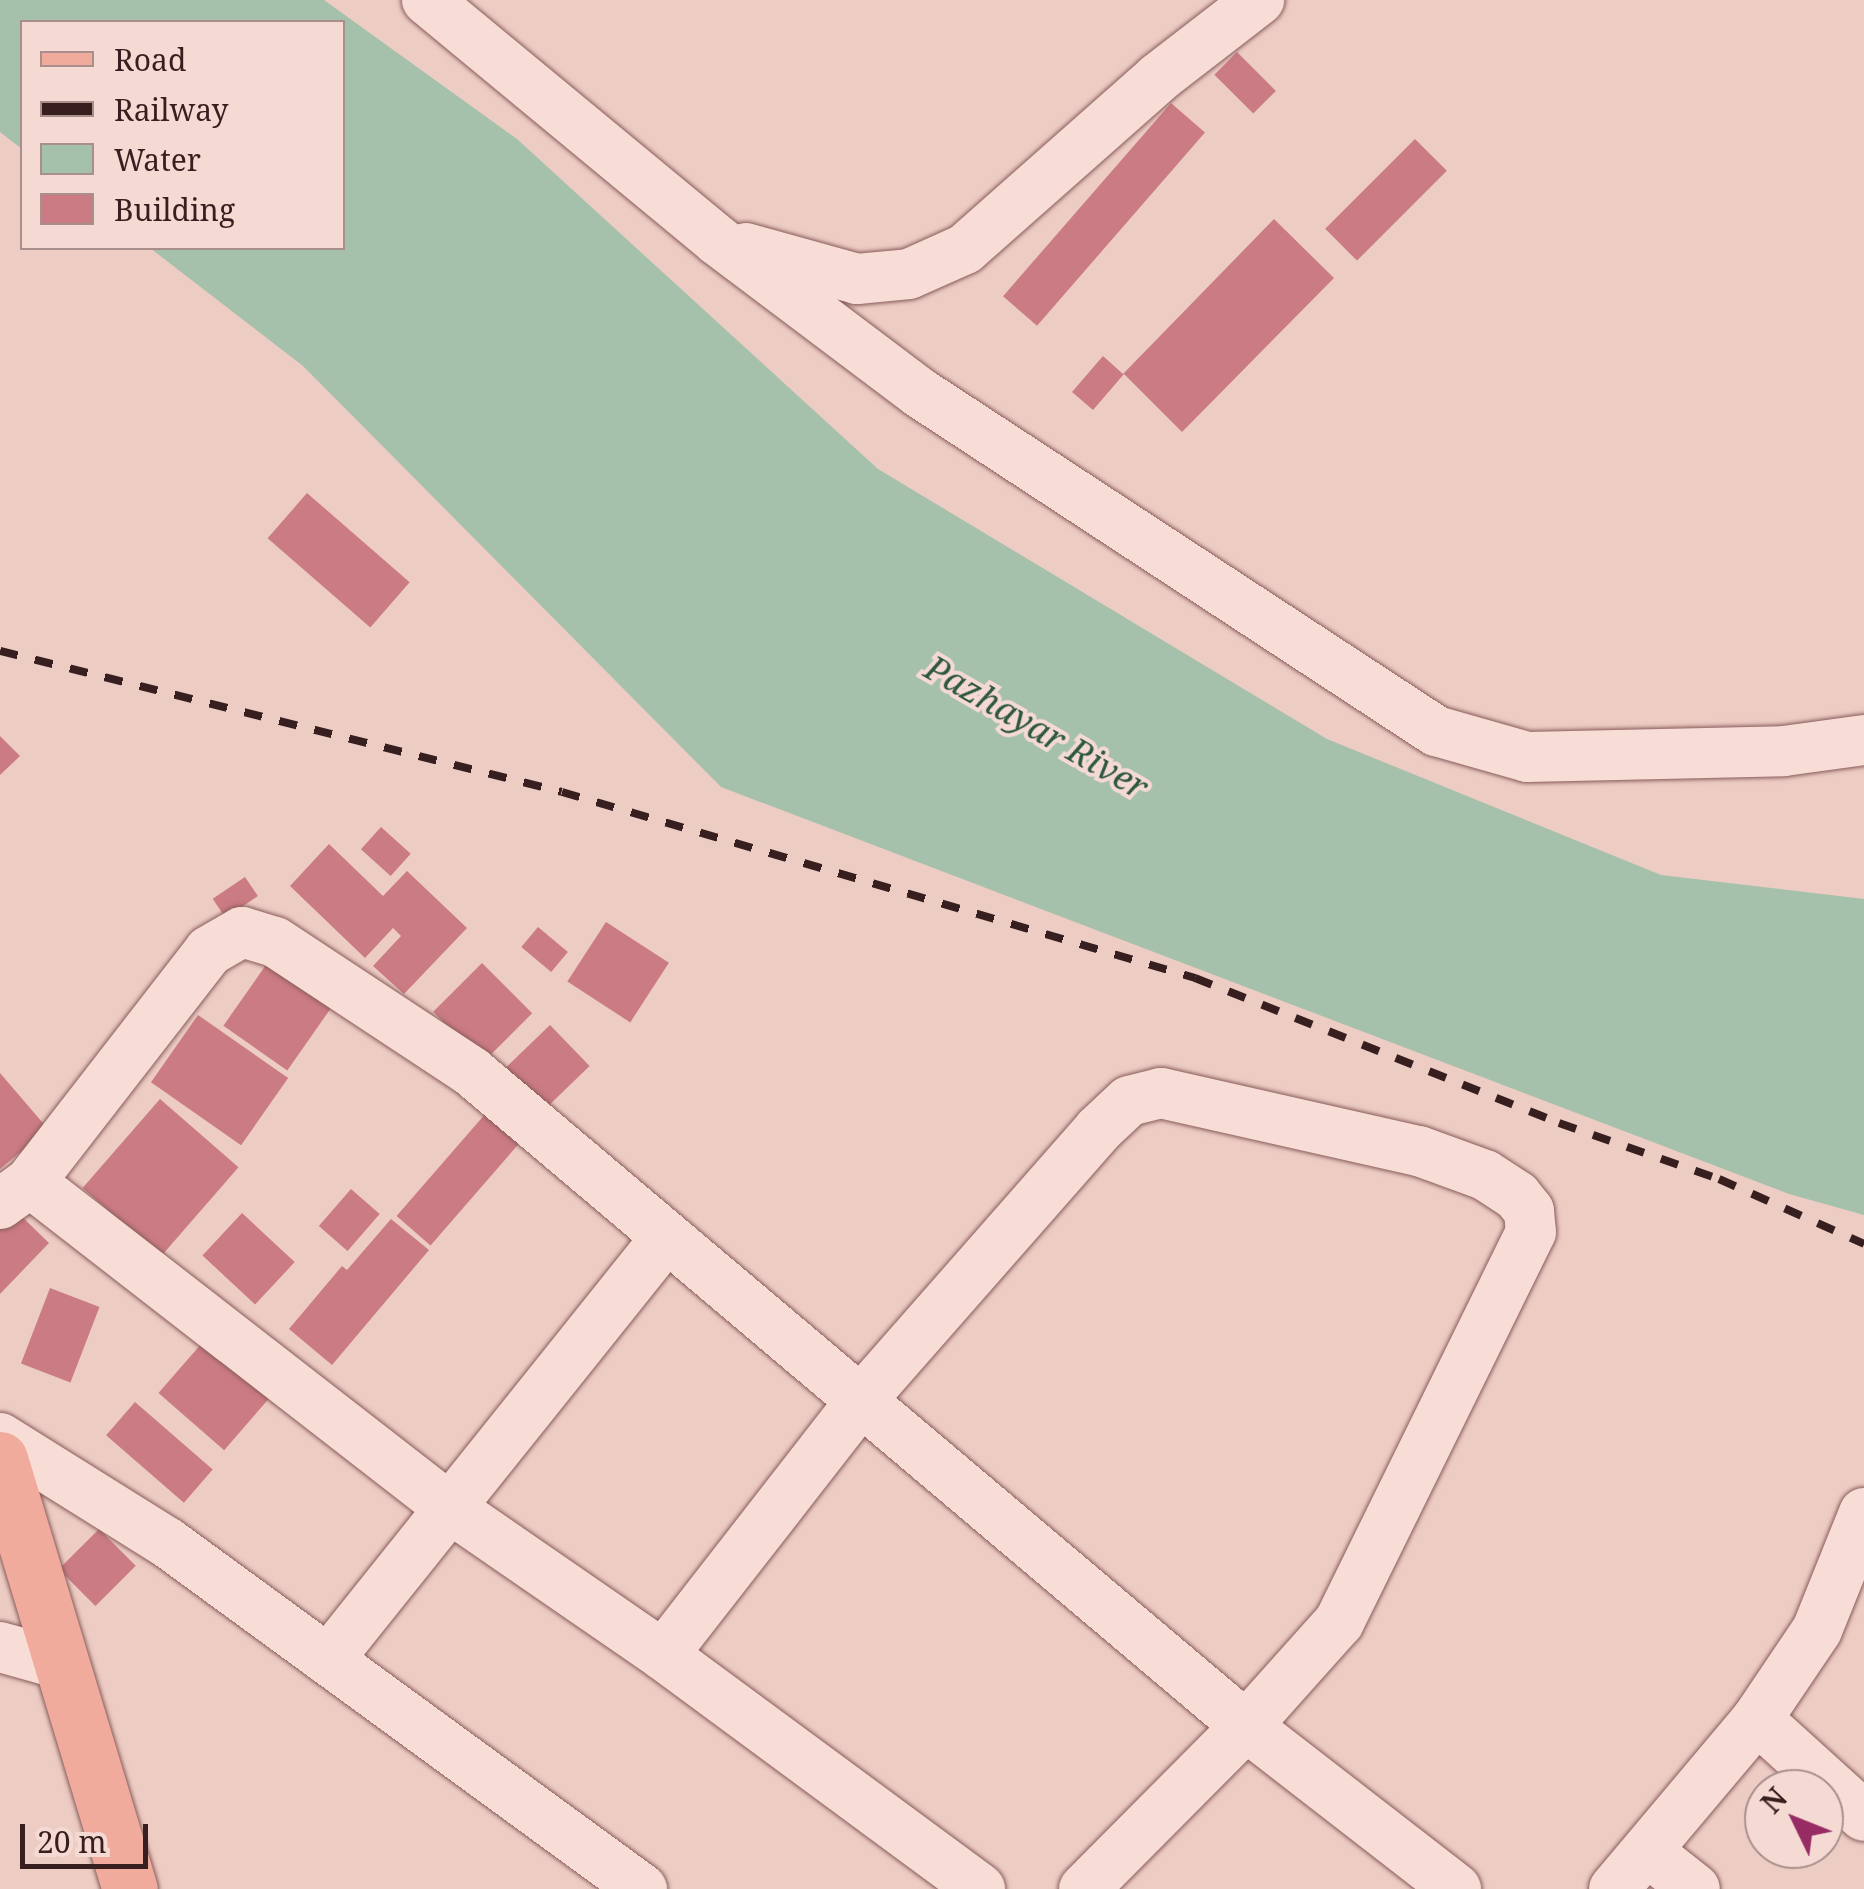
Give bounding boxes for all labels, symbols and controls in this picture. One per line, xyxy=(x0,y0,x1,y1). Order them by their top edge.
legend xyxy=(20,20,345,250)
text: Road xyxy=(114,39,186,80)
text: Railway xyxy=(114,89,229,130)
text: Water xyxy=(114,139,201,180)
text: Building xyxy=(114,189,235,230)
water label: Pazhayar River xyxy=(918,646,1156,808)
north arrow xyxy=(1744,1769,1844,1869)
text: N xyxy=(1752,1779,1795,1821)
scale bar xyxy=(25,1804,152,1866)
text: 20 m xyxy=(37,1821,107,1862)

